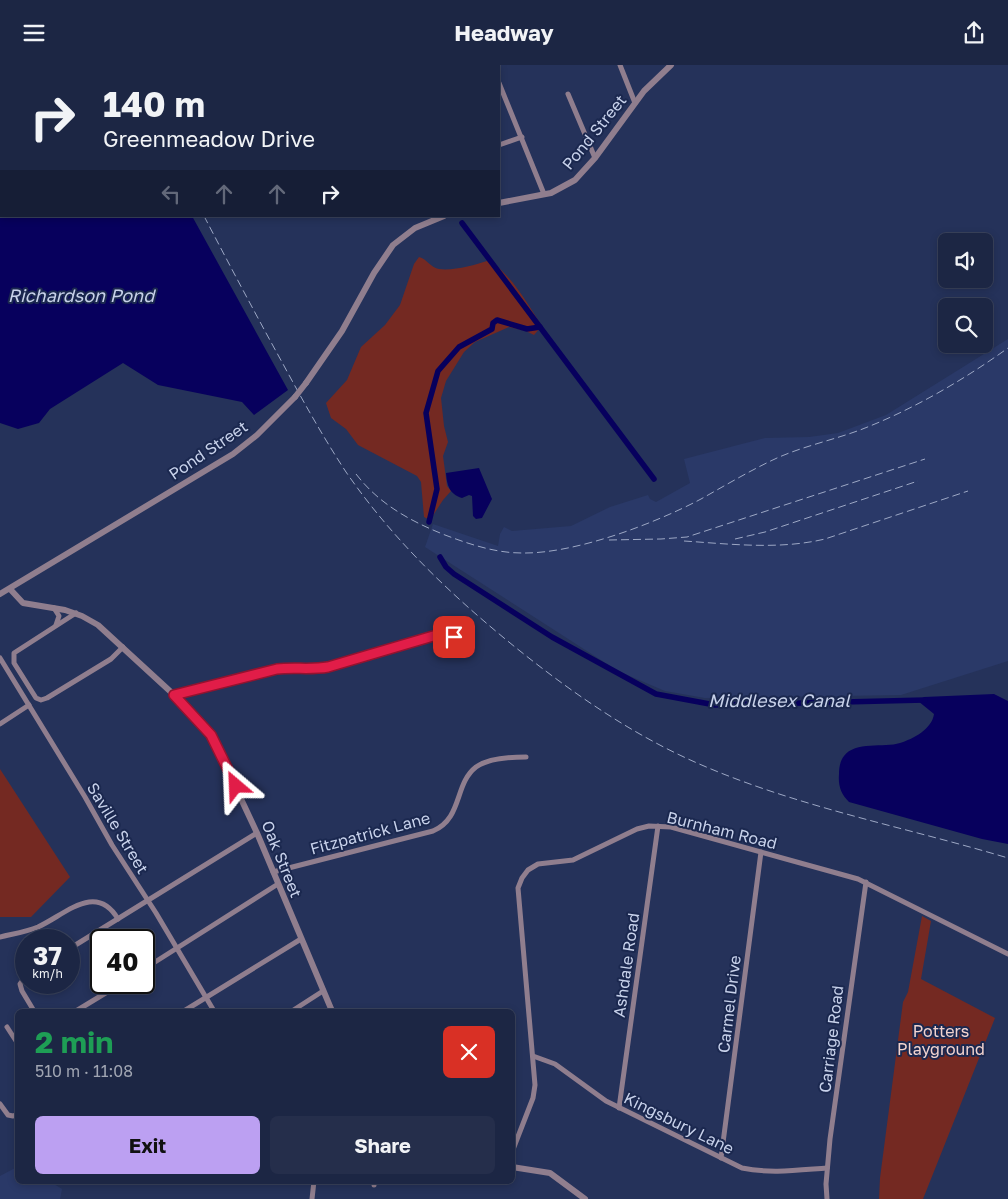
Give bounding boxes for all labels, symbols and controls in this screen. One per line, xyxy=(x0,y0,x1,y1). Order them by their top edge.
icon: menu xyxy=(20,19,48,47)
text: Headway xyxy=(454,19,554,46)
icon: share xyxy=(960,19,988,47)
text: 140 m xyxy=(103,83,205,125)
icon: right xyxy=(20,85,85,150)
street label: Pond Street xyxy=(558,90,630,174)
text: Greenmeadow Drive xyxy=(103,125,315,152)
icon: left xyxy=(157,180,185,208)
icon: ahead xyxy=(210,180,238,208)
icon: ahead xyxy=(263,180,291,208)
icon: right xyxy=(316,180,344,208)
map controls xyxy=(938,233,993,353)
button: sound xyxy=(938,233,993,288)
water label: Richardson Pond xyxy=(8,284,156,306)
button: search xyxy=(938,298,993,353)
street label: Pond Street xyxy=(165,416,251,484)
pin xyxy=(433,616,475,658)
icon: arrive xyxy=(440,623,468,651)
water label: Middlesex Canal xyxy=(708,689,851,711)
position arrow xyxy=(209,759,261,811)
street label: Saville Street xyxy=(83,779,153,877)
street label: Fitzpatrick Lane xyxy=(308,807,432,859)
street label: Burnham Road xyxy=(665,807,779,853)
street label: Oak Street xyxy=(258,818,306,900)
street label: Ashdale Road xyxy=(609,911,643,1019)
speed limit sign: 40 xyxy=(90,929,155,994)
text: 37 xyxy=(33,940,62,971)
street label: Carmel Drive xyxy=(713,954,745,1054)
text: km/h xyxy=(32,966,63,981)
street label: Carriage Road xyxy=(814,984,848,1094)
park label: Potters Playground xyxy=(897,1021,985,1059)
text: 2 min xyxy=(35,1024,113,1060)
button: close xyxy=(443,1026,495,1078)
text: 510 m · 11:08 xyxy=(35,1061,133,1081)
street label: Kingsbury Lane xyxy=(621,1088,737,1158)
button: Exit xyxy=(35,1116,260,1174)
button: Share xyxy=(270,1116,495,1174)

